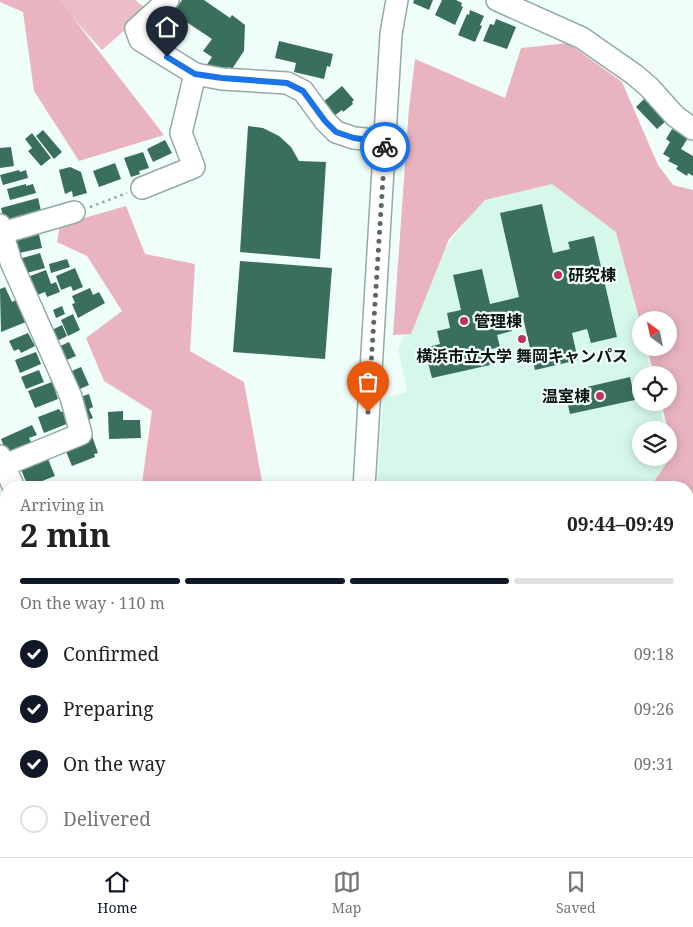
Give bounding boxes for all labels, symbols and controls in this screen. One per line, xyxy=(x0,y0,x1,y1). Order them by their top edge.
pin xyxy=(146,6,188,57)
icon: home xyxy=(153,13,181,41)
courier xyxy=(360,122,410,172)
icon: bike xyxy=(371,133,399,161)
place label: 研究棟 xyxy=(568,264,616,286)
marker: 研究棟 xyxy=(552,269,564,281)
place label: 管理棟 xyxy=(474,310,522,332)
north arrow xyxy=(632,311,678,356)
map controls xyxy=(632,311,677,466)
marker: 管理棟 xyxy=(458,315,470,327)
marker: 横浜市立大学 舞岡キャンパス xyxy=(516,333,528,345)
place label: 横浜市立大学 舞岡キャンパス xyxy=(416,345,628,367)
pin xyxy=(347,361,389,412)
button: locate xyxy=(632,366,677,411)
icon: bag xyxy=(354,368,382,396)
place label: 温室棟 xyxy=(542,385,590,407)
marker: 温室棟 xyxy=(594,390,606,402)
button: layers xyxy=(632,421,677,466)
text: Arriving in xyxy=(20,494,104,516)
text: 09:44–09:49 xyxy=(567,511,674,537)
text: 2 min xyxy=(20,513,111,556)
text: On the way · 110 m xyxy=(20,592,165,614)
icon: check xyxy=(20,640,48,668)
text: Confirmed xyxy=(63,641,159,667)
text: 09:18 xyxy=(634,643,674,665)
icon: check xyxy=(20,695,48,723)
text: Preparing xyxy=(63,696,153,722)
text: 09:26 xyxy=(634,698,674,720)
icon: check xyxy=(20,750,48,778)
text: On the way xyxy=(63,751,166,777)
text: 09:31 xyxy=(634,753,674,775)
text: Delivered xyxy=(63,806,151,832)
tab: Home xyxy=(97,868,137,917)
tab: Map xyxy=(332,868,361,917)
tab: Saved xyxy=(556,868,596,917)

